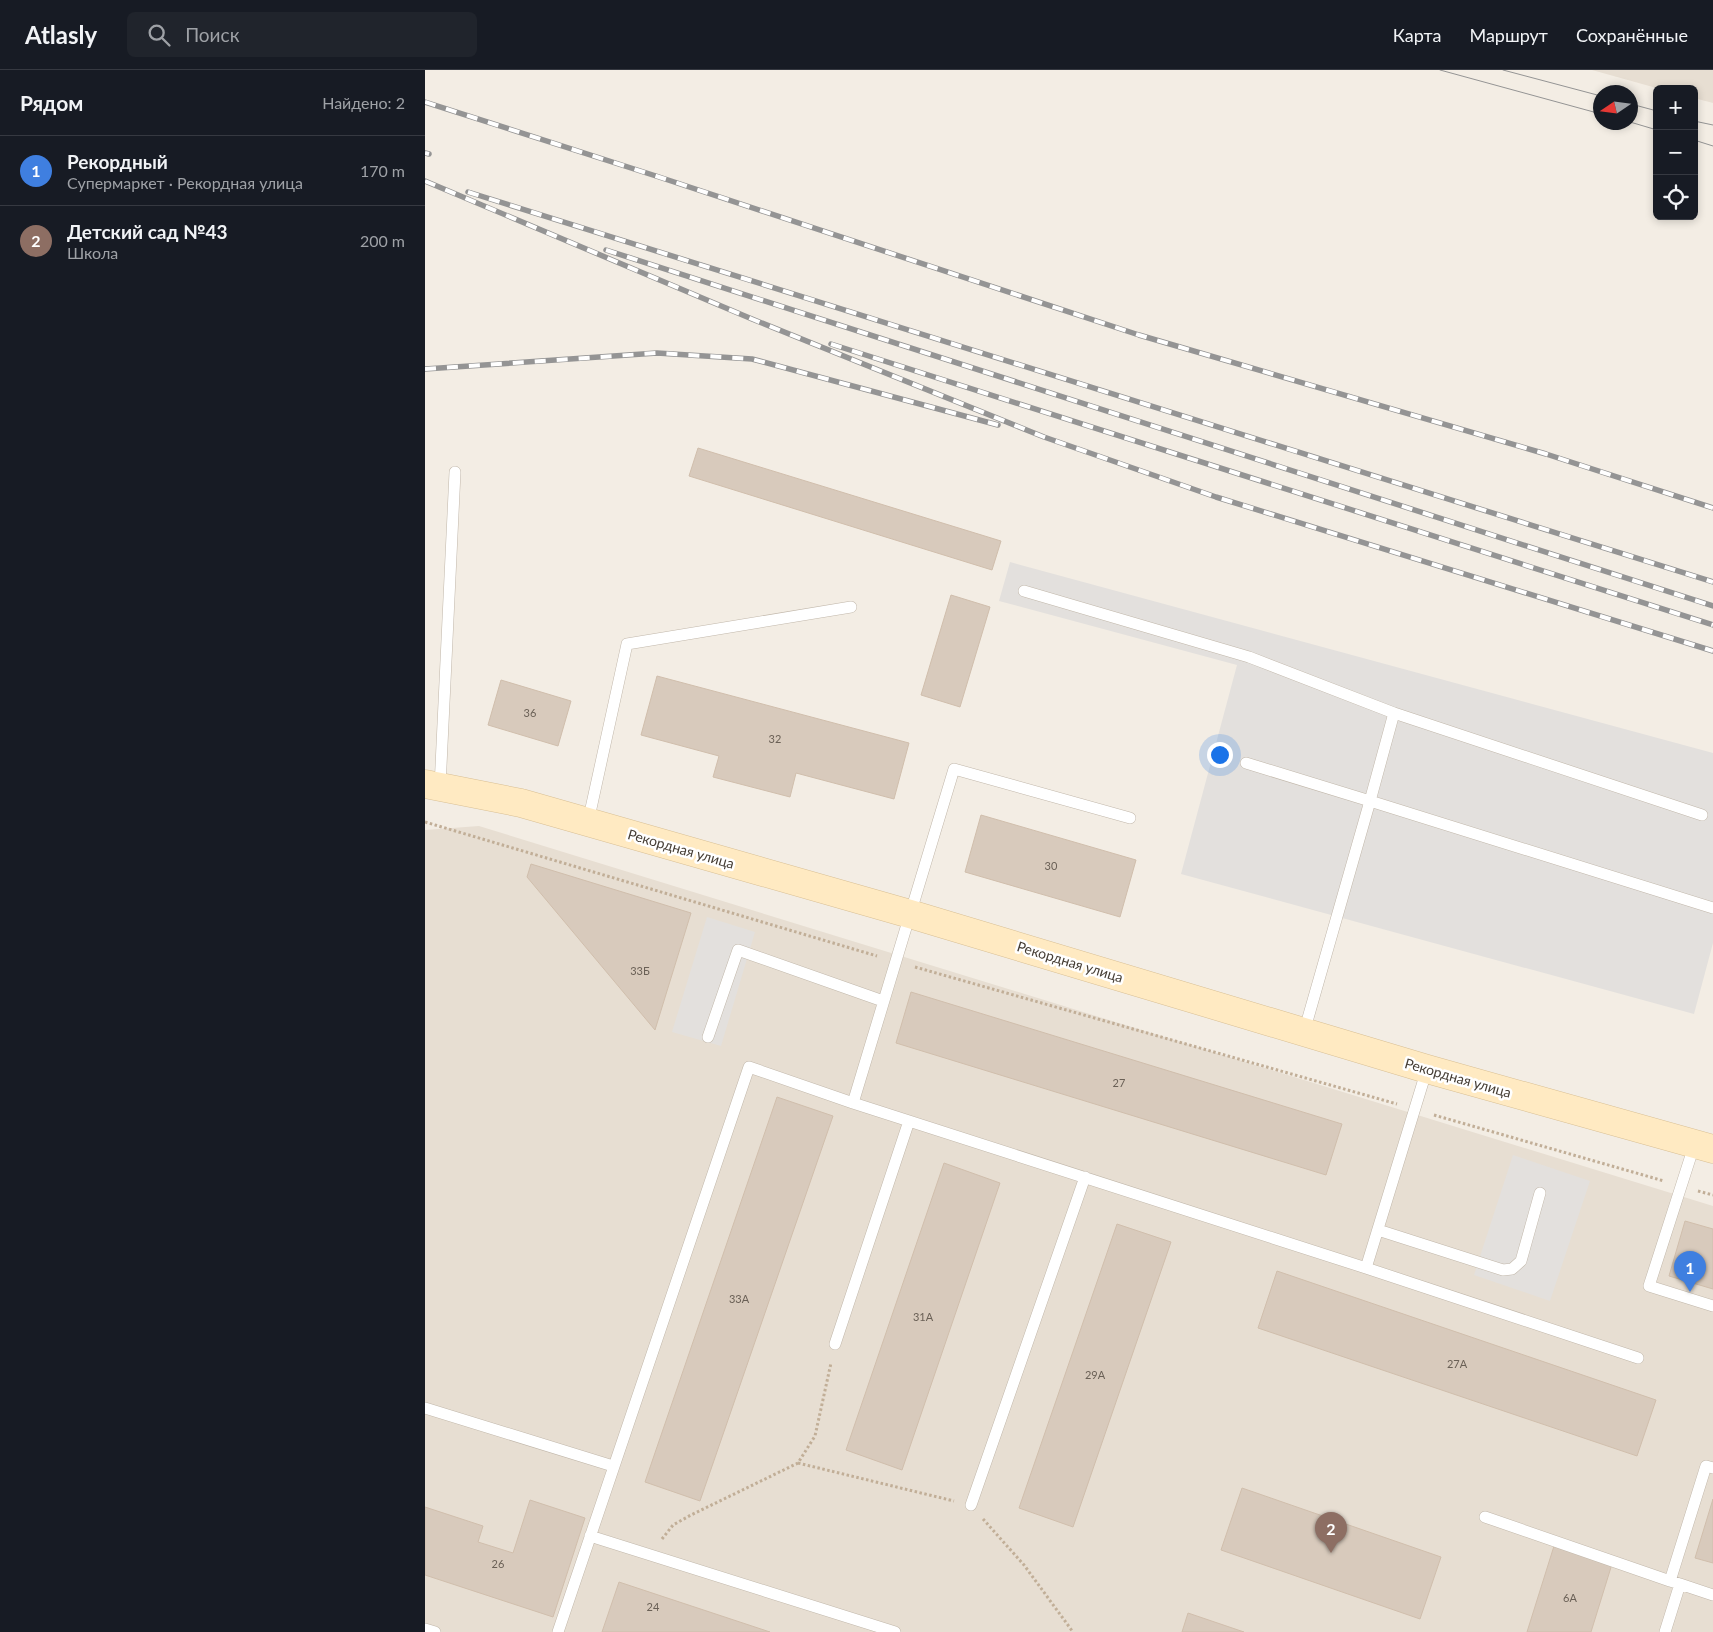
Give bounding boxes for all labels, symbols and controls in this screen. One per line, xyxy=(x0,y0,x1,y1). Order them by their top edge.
search box xyxy=(127,12,477,57)
text: Atlasly xyxy=(25,20,97,49)
icon: search xyxy=(145,21,173,49)
text: Поиск xyxy=(185,23,239,46)
text: Карта xyxy=(1393,24,1441,46)
text: Маршрут xyxy=(1469,24,1548,46)
text: Сохранённые xyxy=(1576,24,1688,46)
north arrow xyxy=(1593,85,1638,130)
map controls xyxy=(1653,85,1698,220)
button: + xyxy=(1653,85,1698,130)
text: Рядом xyxy=(20,90,83,115)
text: Найдено: 2 xyxy=(322,93,405,112)
button: − xyxy=(1653,130,1698,175)
text: Рекордный xyxy=(67,150,168,173)
text: 1 xyxy=(31,161,41,180)
text: 170 m xyxy=(360,161,405,180)
text: Супермаркет · Рекордная улица xyxy=(67,173,303,192)
button: locate xyxy=(1653,175,1698,220)
text: Детский сад №43 xyxy=(67,220,228,243)
text: 2 xyxy=(31,231,41,250)
text: 200 m xyxy=(360,231,405,250)
text: Школа xyxy=(67,243,118,262)
house number: 36 xyxy=(524,706,536,719)
house number: 32 xyxy=(769,732,781,745)
your location xyxy=(1207,742,1233,768)
street label: Рекордная улица xyxy=(626,825,736,872)
house number: 30 xyxy=(1045,859,1058,872)
street label: Рекордная улица xyxy=(1015,937,1125,986)
house number: 33Б xyxy=(630,964,650,977)
street label: Рекордная улица xyxy=(1403,1054,1513,1101)
house number: 27 xyxy=(1113,1076,1125,1089)
pin: 1 xyxy=(1674,1251,1706,1292)
house number: 33А xyxy=(729,1292,750,1305)
house number: 31А xyxy=(913,1310,934,1323)
house number: 27А xyxy=(1447,1357,1468,1370)
house number: 29А xyxy=(1085,1368,1106,1381)
pin: 2 xyxy=(1315,1512,1347,1553)
house number: 26 xyxy=(492,1557,504,1570)
house number: 6А xyxy=(1563,1591,1577,1604)
house number: 24 xyxy=(647,1600,660,1613)

